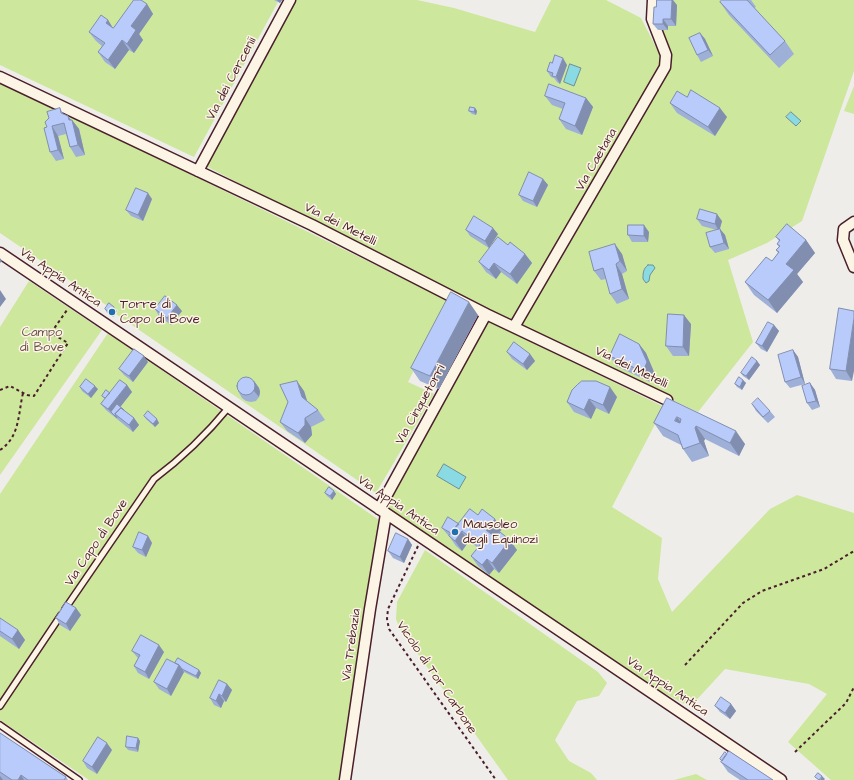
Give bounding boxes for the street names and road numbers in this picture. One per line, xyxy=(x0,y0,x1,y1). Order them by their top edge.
street label: Via dei Cercenii xyxy=(204,35,260,123)
street label: Via Caetana xyxy=(573,126,621,194)
street label: Via dei Metelli xyxy=(301,200,379,250)
street label: Via Appia Antica xyxy=(16,245,104,311)
street label: Via dei Metelli xyxy=(592,344,670,392)
street label: Via Cinquetorri xyxy=(393,362,449,448)
street label: Via Appia Antica xyxy=(354,473,442,539)
street label: Via Capo di Bove xyxy=(62,496,132,590)
street label: Via Trebazia xyxy=(339,608,365,682)
street label: Vicolo di Tor Carbone xyxy=(392,619,480,737)
street label: Via Appia Antica xyxy=(623,654,711,720)

